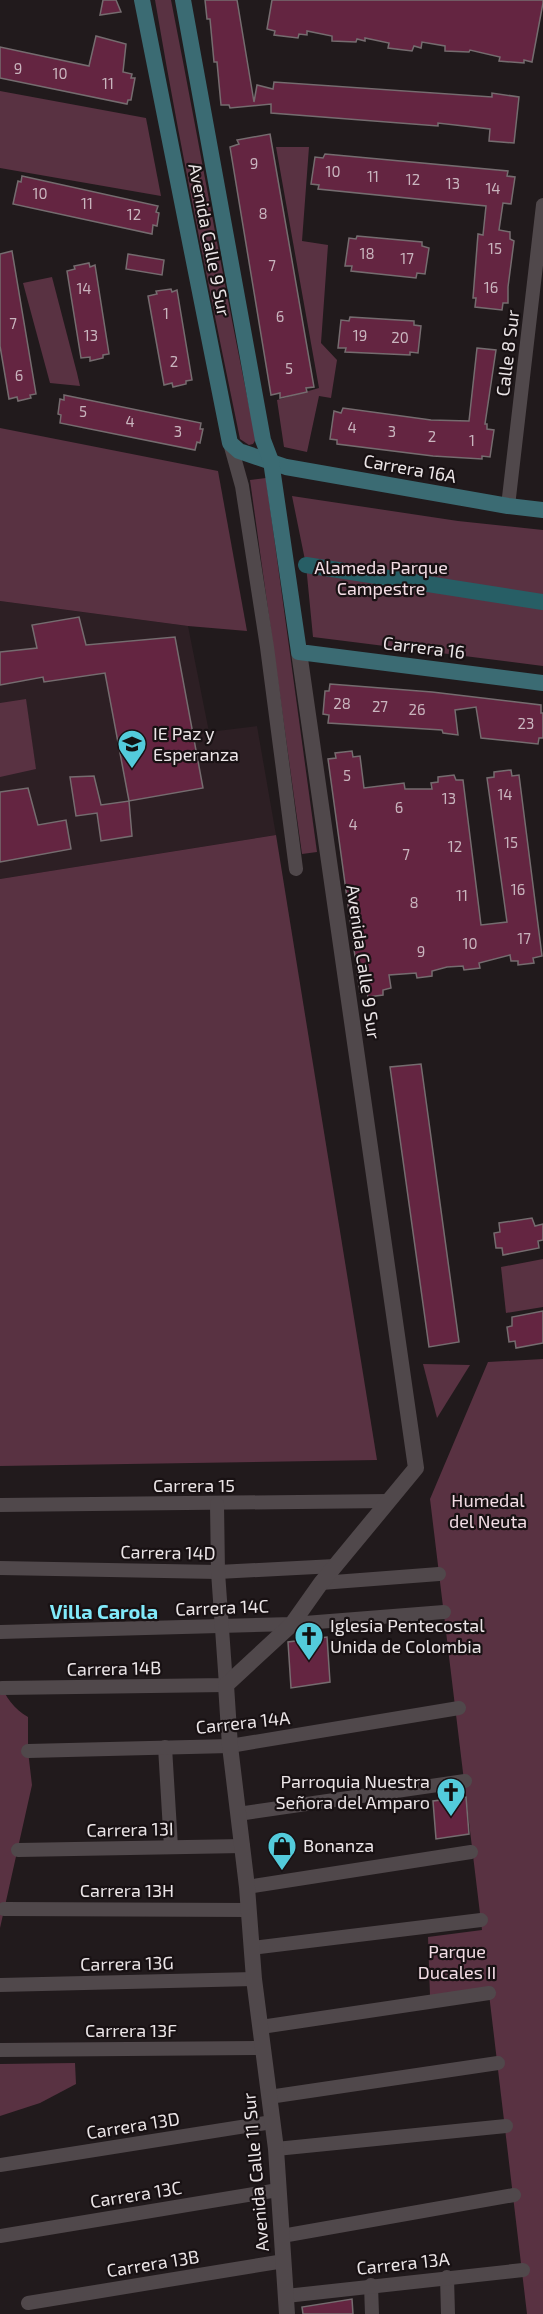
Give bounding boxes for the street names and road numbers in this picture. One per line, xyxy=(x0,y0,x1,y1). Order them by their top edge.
street label: Avenida Calle 9 Sur xyxy=(184,161,236,318)
street label: Calle 8 Sur xyxy=(491,308,523,397)
street label: Carrera 16A xyxy=(362,449,459,487)
street label: Carrera 16 xyxy=(382,631,466,663)
street label: Avenida Calle 9 Sur xyxy=(342,883,386,1040)
street label: Carrera 15 xyxy=(153,1474,235,1496)
street label: Carrera 14D xyxy=(120,1540,216,1564)
street label: Carrera 14C xyxy=(175,1594,269,1620)
street label: Carrera 14B xyxy=(67,1656,161,1680)
street label: Carrera 14A xyxy=(195,1706,292,1738)
street label: Carrera 13I xyxy=(86,1817,174,1841)
street label: Carrera 13H xyxy=(80,1879,174,1901)
street label: Carrera 13G xyxy=(80,1951,174,1975)
street label: Carrera 13F xyxy=(85,2019,177,2041)
street label: Avenida Calle 11 Sur xyxy=(237,2092,273,2252)
street label: Carrera 13D xyxy=(85,2107,181,2143)
street label: Carrera 13C xyxy=(88,2176,183,2212)
street label: Carrera 13B xyxy=(105,2245,201,2281)
street label: Carrera 13A xyxy=(355,2247,451,2279)

